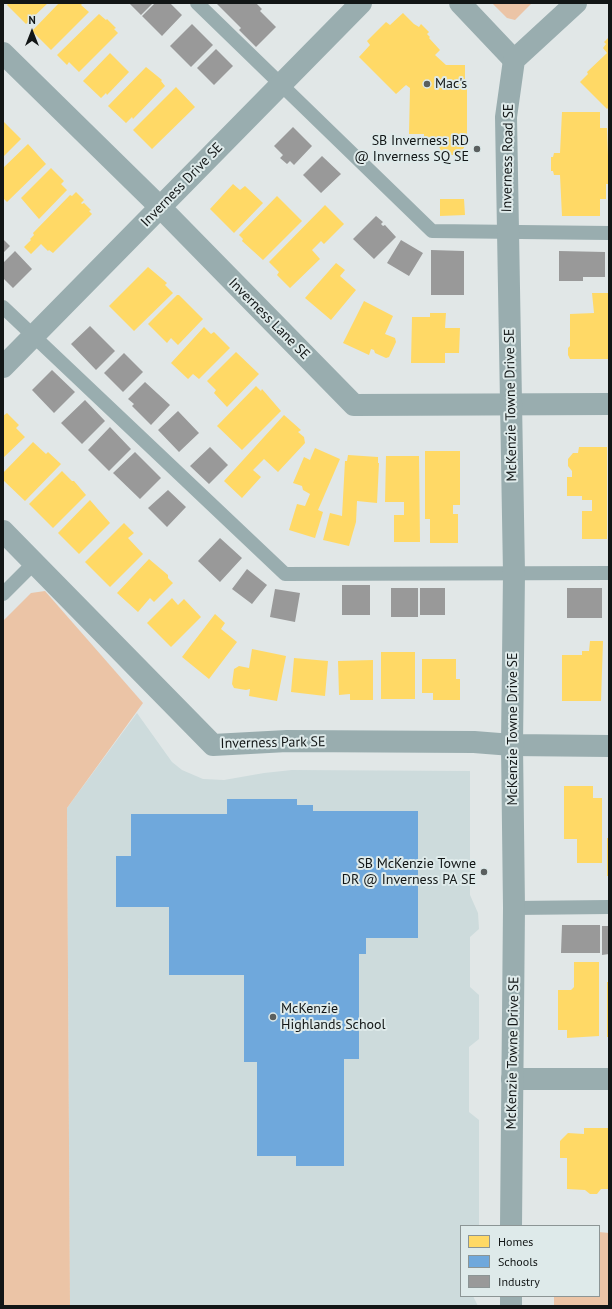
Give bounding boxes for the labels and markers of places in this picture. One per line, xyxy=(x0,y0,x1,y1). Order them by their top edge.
place label: Mac's xyxy=(435,76,467,92)
marker: Mac's xyxy=(422,79,432,89)
place label: SB Inverness RD @ Inverness SQ SE xyxy=(354,133,469,166)
marker: SB Inverness RD @ Inverness SQ SE xyxy=(472,144,482,154)
place label: SB McKenzie Towne DR @ Inverness PA SE xyxy=(342,856,476,888)
marker: SB McKenzie Towne DR @ Inverness PA SE xyxy=(479,867,489,877)
place label: McKenzie Highlands School xyxy=(281,1001,386,1034)
marker: McKenzie Highlands School xyxy=(268,1012,278,1022)

